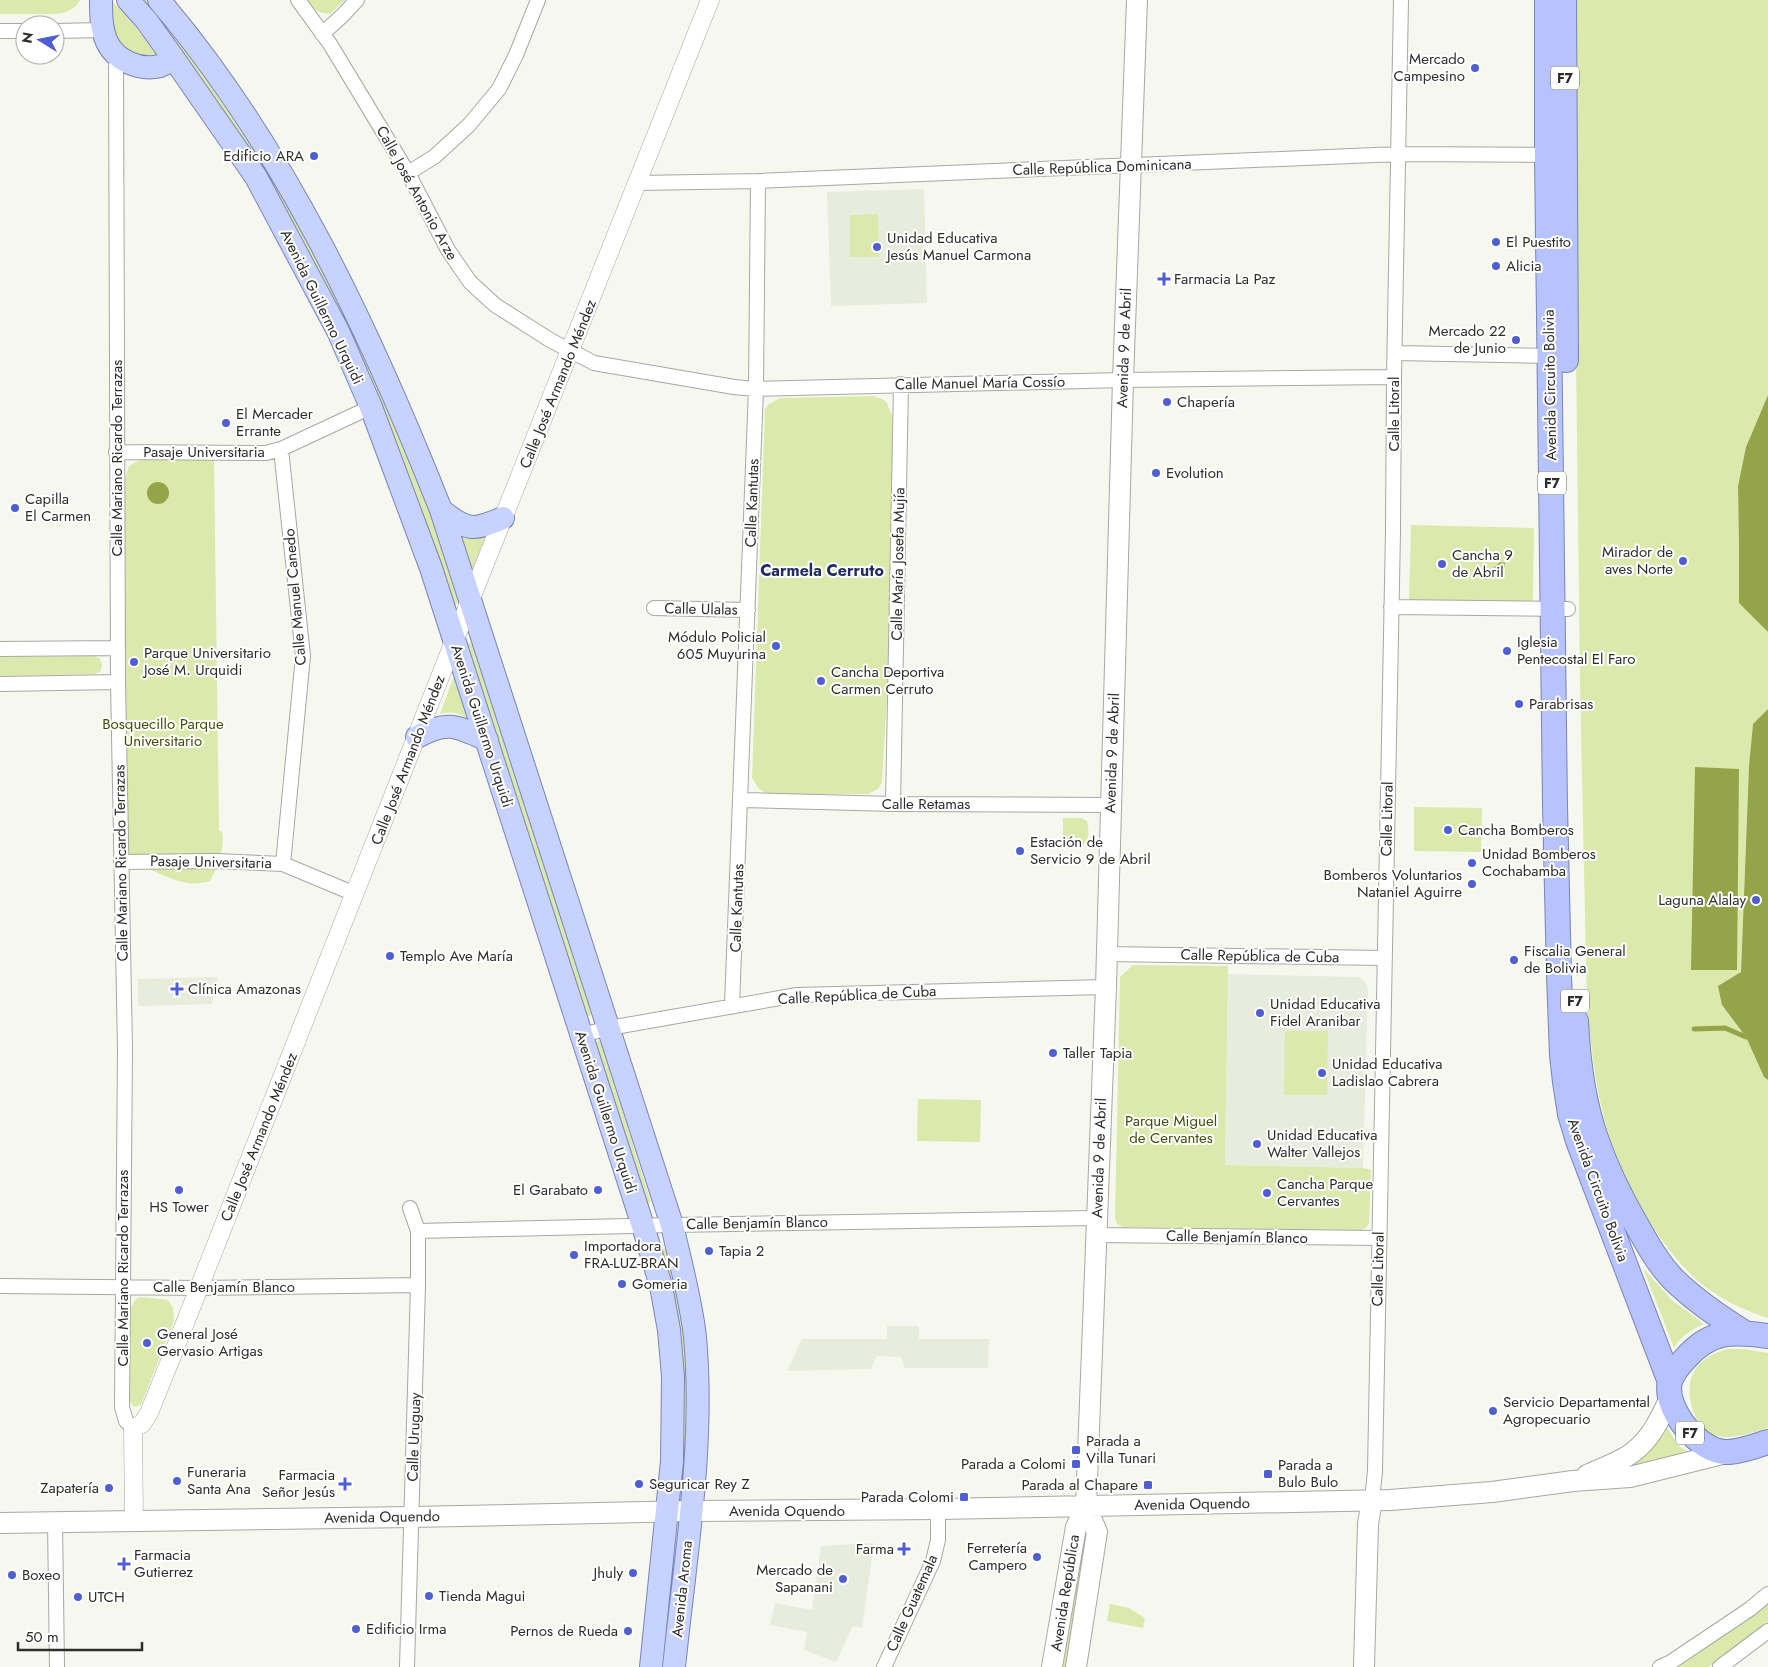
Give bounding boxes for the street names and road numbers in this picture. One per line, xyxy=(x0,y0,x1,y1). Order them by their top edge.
road number: F7 xyxy=(1551,66,1579,90)
street label: Calle José Antonio Arze xyxy=(371,122,463,264)
street label: Calle República Dominicana xyxy=(1012,153,1192,181)
street label: Avenida Guillermo Urquidi xyxy=(275,226,369,388)
street label: Avenida 9 de Abril xyxy=(1111,288,1137,408)
street label: Calle José Armando Méndez xyxy=(514,296,602,472)
street label: Avenida Circuito Bolivia xyxy=(1538,309,1562,461)
street label: Calle Mariano Ricardo Terrazas xyxy=(106,360,128,556)
street label: Calle Manuel María Cossío xyxy=(895,371,1065,395)
street label: Calle Litoral xyxy=(1383,377,1405,451)
street label: Pasaje Universitaria xyxy=(143,441,265,463)
street label: Calle Kantutas xyxy=(739,458,765,548)
road number: F7 xyxy=(1538,472,1566,494)
street label: Calle María Josefa Mujía xyxy=(886,487,910,641)
street label: Calle Manuel Canedo xyxy=(278,528,312,666)
street label: Calle Ulalas xyxy=(664,597,738,621)
street label: Avenida Guillermo Urquidi xyxy=(445,642,519,810)
street label: Calle José Armando Méndez xyxy=(365,672,451,848)
street label: Avenida 9 de Abril xyxy=(1099,693,1125,813)
street label: Calle Mariano Ricardo Terrazas xyxy=(108,764,134,962)
street label: Calle Litoral xyxy=(1375,781,1399,857)
street label: Calle Retamas xyxy=(882,793,970,815)
street label: Pasaje Universitaria xyxy=(150,850,272,874)
street label: Calle Kantutas xyxy=(724,863,750,953)
street label: Calle República de Cuba xyxy=(1180,944,1340,968)
street label: Calle República de Cuba xyxy=(777,980,937,1010)
road number: F7 xyxy=(1561,989,1589,1012)
street label: Avenida Guillermo Urquidi xyxy=(569,1028,643,1196)
street label: Calle José Armando Méndez xyxy=(215,1049,303,1225)
street label: Avenida 9 de Abril xyxy=(1086,1098,1112,1218)
street label: Avenida Circuito Bolivia xyxy=(1562,1115,1634,1265)
street label: Calle Mariano Ricardo Terrazas xyxy=(112,1170,134,1366)
street label: Calle Benjamín Blanco xyxy=(686,1211,828,1235)
street label: Calle Benjamín Blanco xyxy=(1166,1225,1308,1249)
street label: Calle Litoral xyxy=(1366,1231,1390,1307)
street label: Calle Benjamín Blanco xyxy=(153,1276,295,1298)
street label: Calle Uruguay xyxy=(401,1392,427,1482)
road number: F7 xyxy=(1676,1422,1704,1445)
street label: Avenida Oquendo xyxy=(1134,1492,1250,1516)
street label: Avenida Oquendo xyxy=(729,1500,845,1522)
street label: Avenida Oquendo xyxy=(324,1505,440,1529)
street label: Avenida República xyxy=(1045,1533,1085,1653)
street label: Avenida Aroma xyxy=(666,1540,698,1638)
street label: Calle Guatemala xyxy=(881,1551,943,1655)

